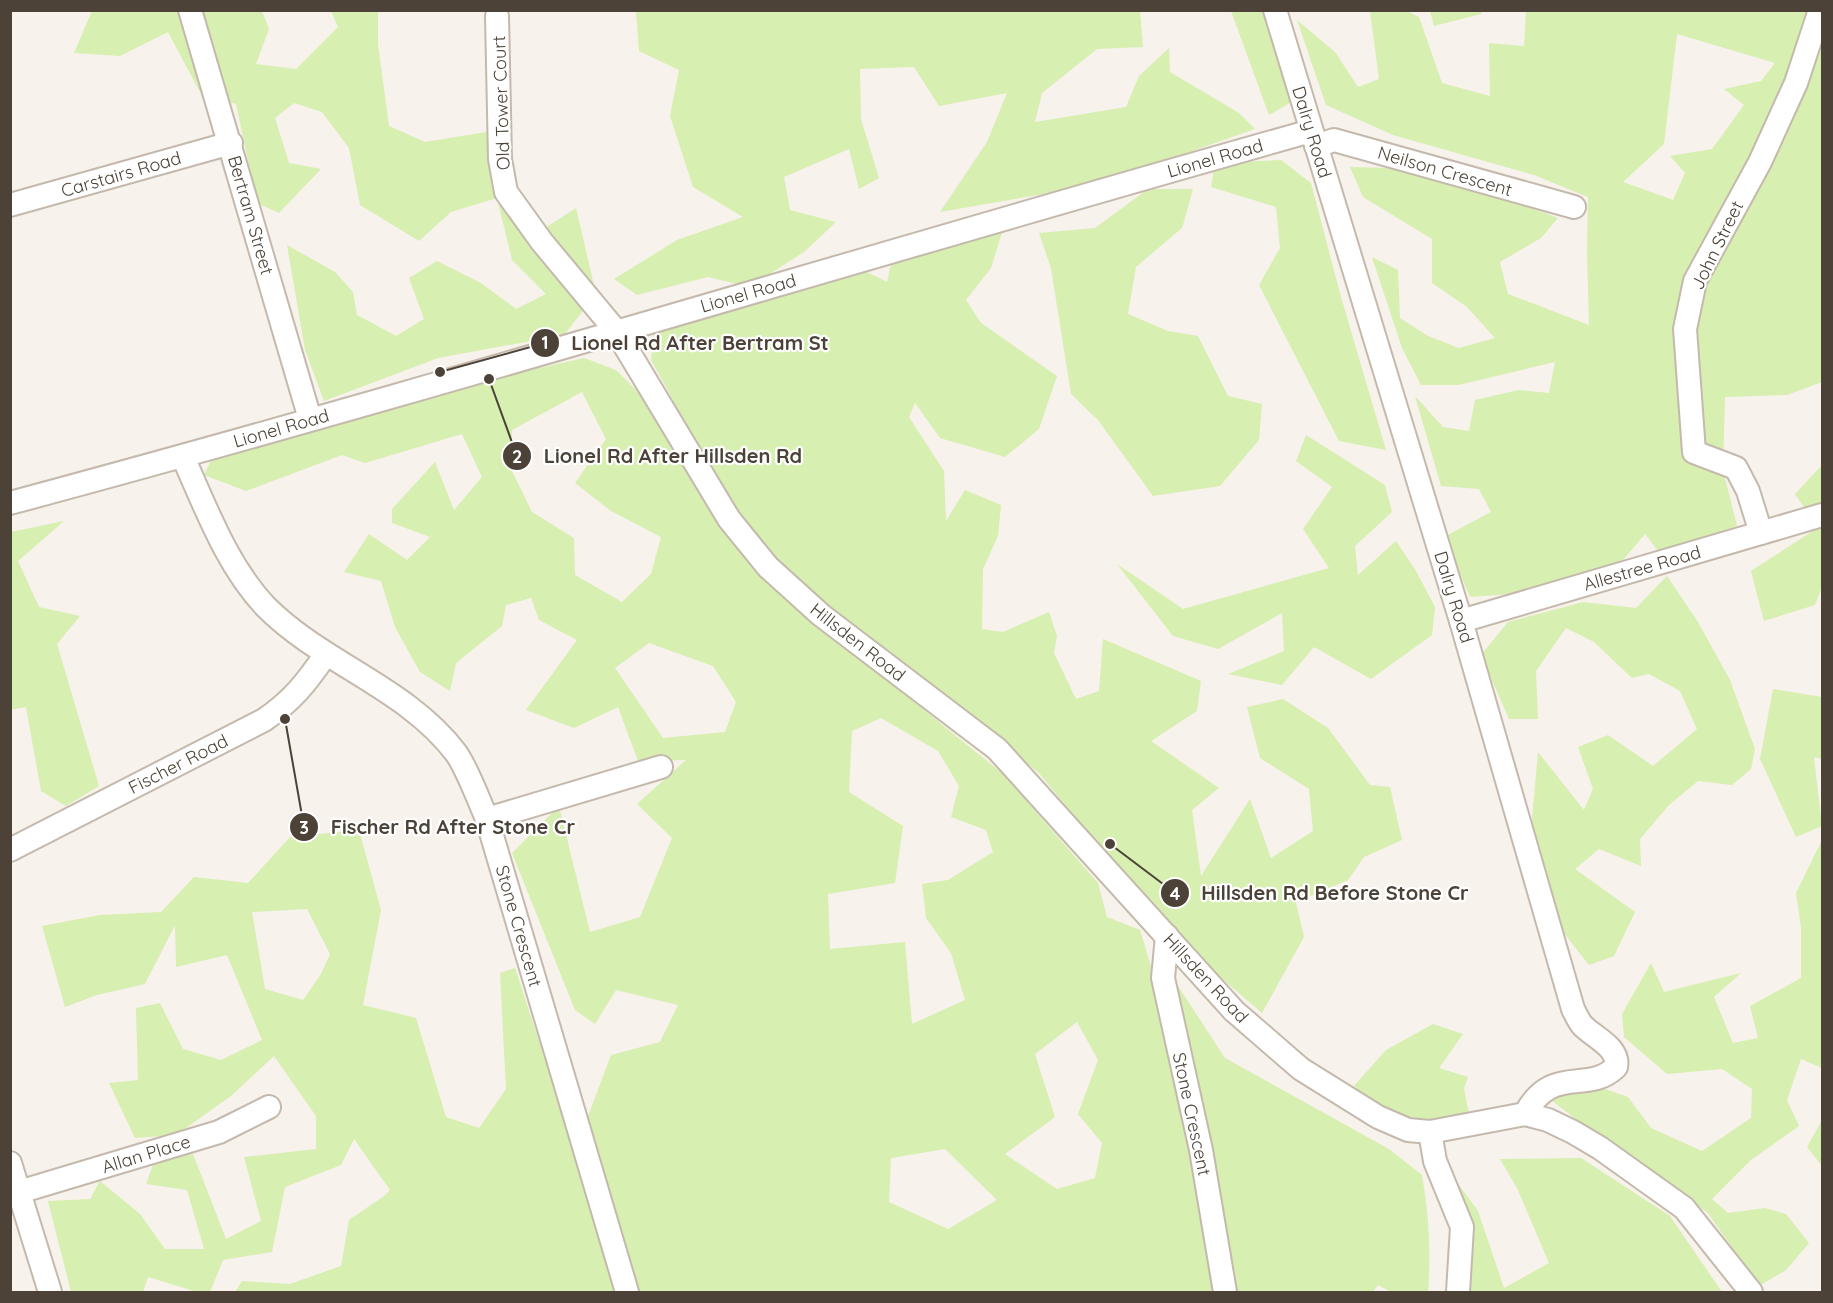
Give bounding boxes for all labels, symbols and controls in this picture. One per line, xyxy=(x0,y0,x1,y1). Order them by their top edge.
street label: Old Tower Court xyxy=(487,35,515,171)
street label: Dalry Road xyxy=(1287,83,1337,181)
street label: Lionel Road xyxy=(1164,133,1266,183)
street label: Neilson Crescent xyxy=(1375,141,1515,201)
street label: Carstairs Road xyxy=(58,146,184,202)
street label: Bertram Street xyxy=(223,153,279,277)
street label: John Street xyxy=(1686,197,1748,293)
street label: Lionel Road xyxy=(697,268,799,318)
callout: Lionel Rd After Bertram St xyxy=(530,324,841,362)
text: Lionel Rd After Bertram St xyxy=(571,330,829,355)
text: 1 xyxy=(541,331,549,354)
street label: Lionel Road xyxy=(230,403,332,453)
callout: Lionel Rd After Hillsden Rd xyxy=(502,437,814,475)
text: Lionel Rd After Hillsden Rd xyxy=(544,443,802,468)
text: 2 xyxy=(512,445,522,468)
street label: Allestree Road xyxy=(1581,540,1703,596)
street label: Dalry Road xyxy=(1429,548,1479,646)
street label: Hillsden Road xyxy=(806,598,910,686)
street label: Fischer Road xyxy=(124,729,232,799)
callout: Fischer Rd After Stone Cr xyxy=(289,808,587,846)
text: Fischer Rd After Stone Cr xyxy=(331,814,576,839)
text: 3 xyxy=(299,816,309,839)
street label: Stone Crescent xyxy=(491,863,547,989)
callout: Hillsden Rd Before Stone Cr xyxy=(1160,874,1481,912)
text: Hillsden Rd Before Stone Cr xyxy=(1201,880,1469,905)
text: 4 xyxy=(1170,882,1181,905)
street label: Hillsden Road xyxy=(1159,928,1253,1028)
street label: Stone Crescent xyxy=(1168,1050,1216,1178)
street label: Allan Place xyxy=(99,1130,193,1178)

